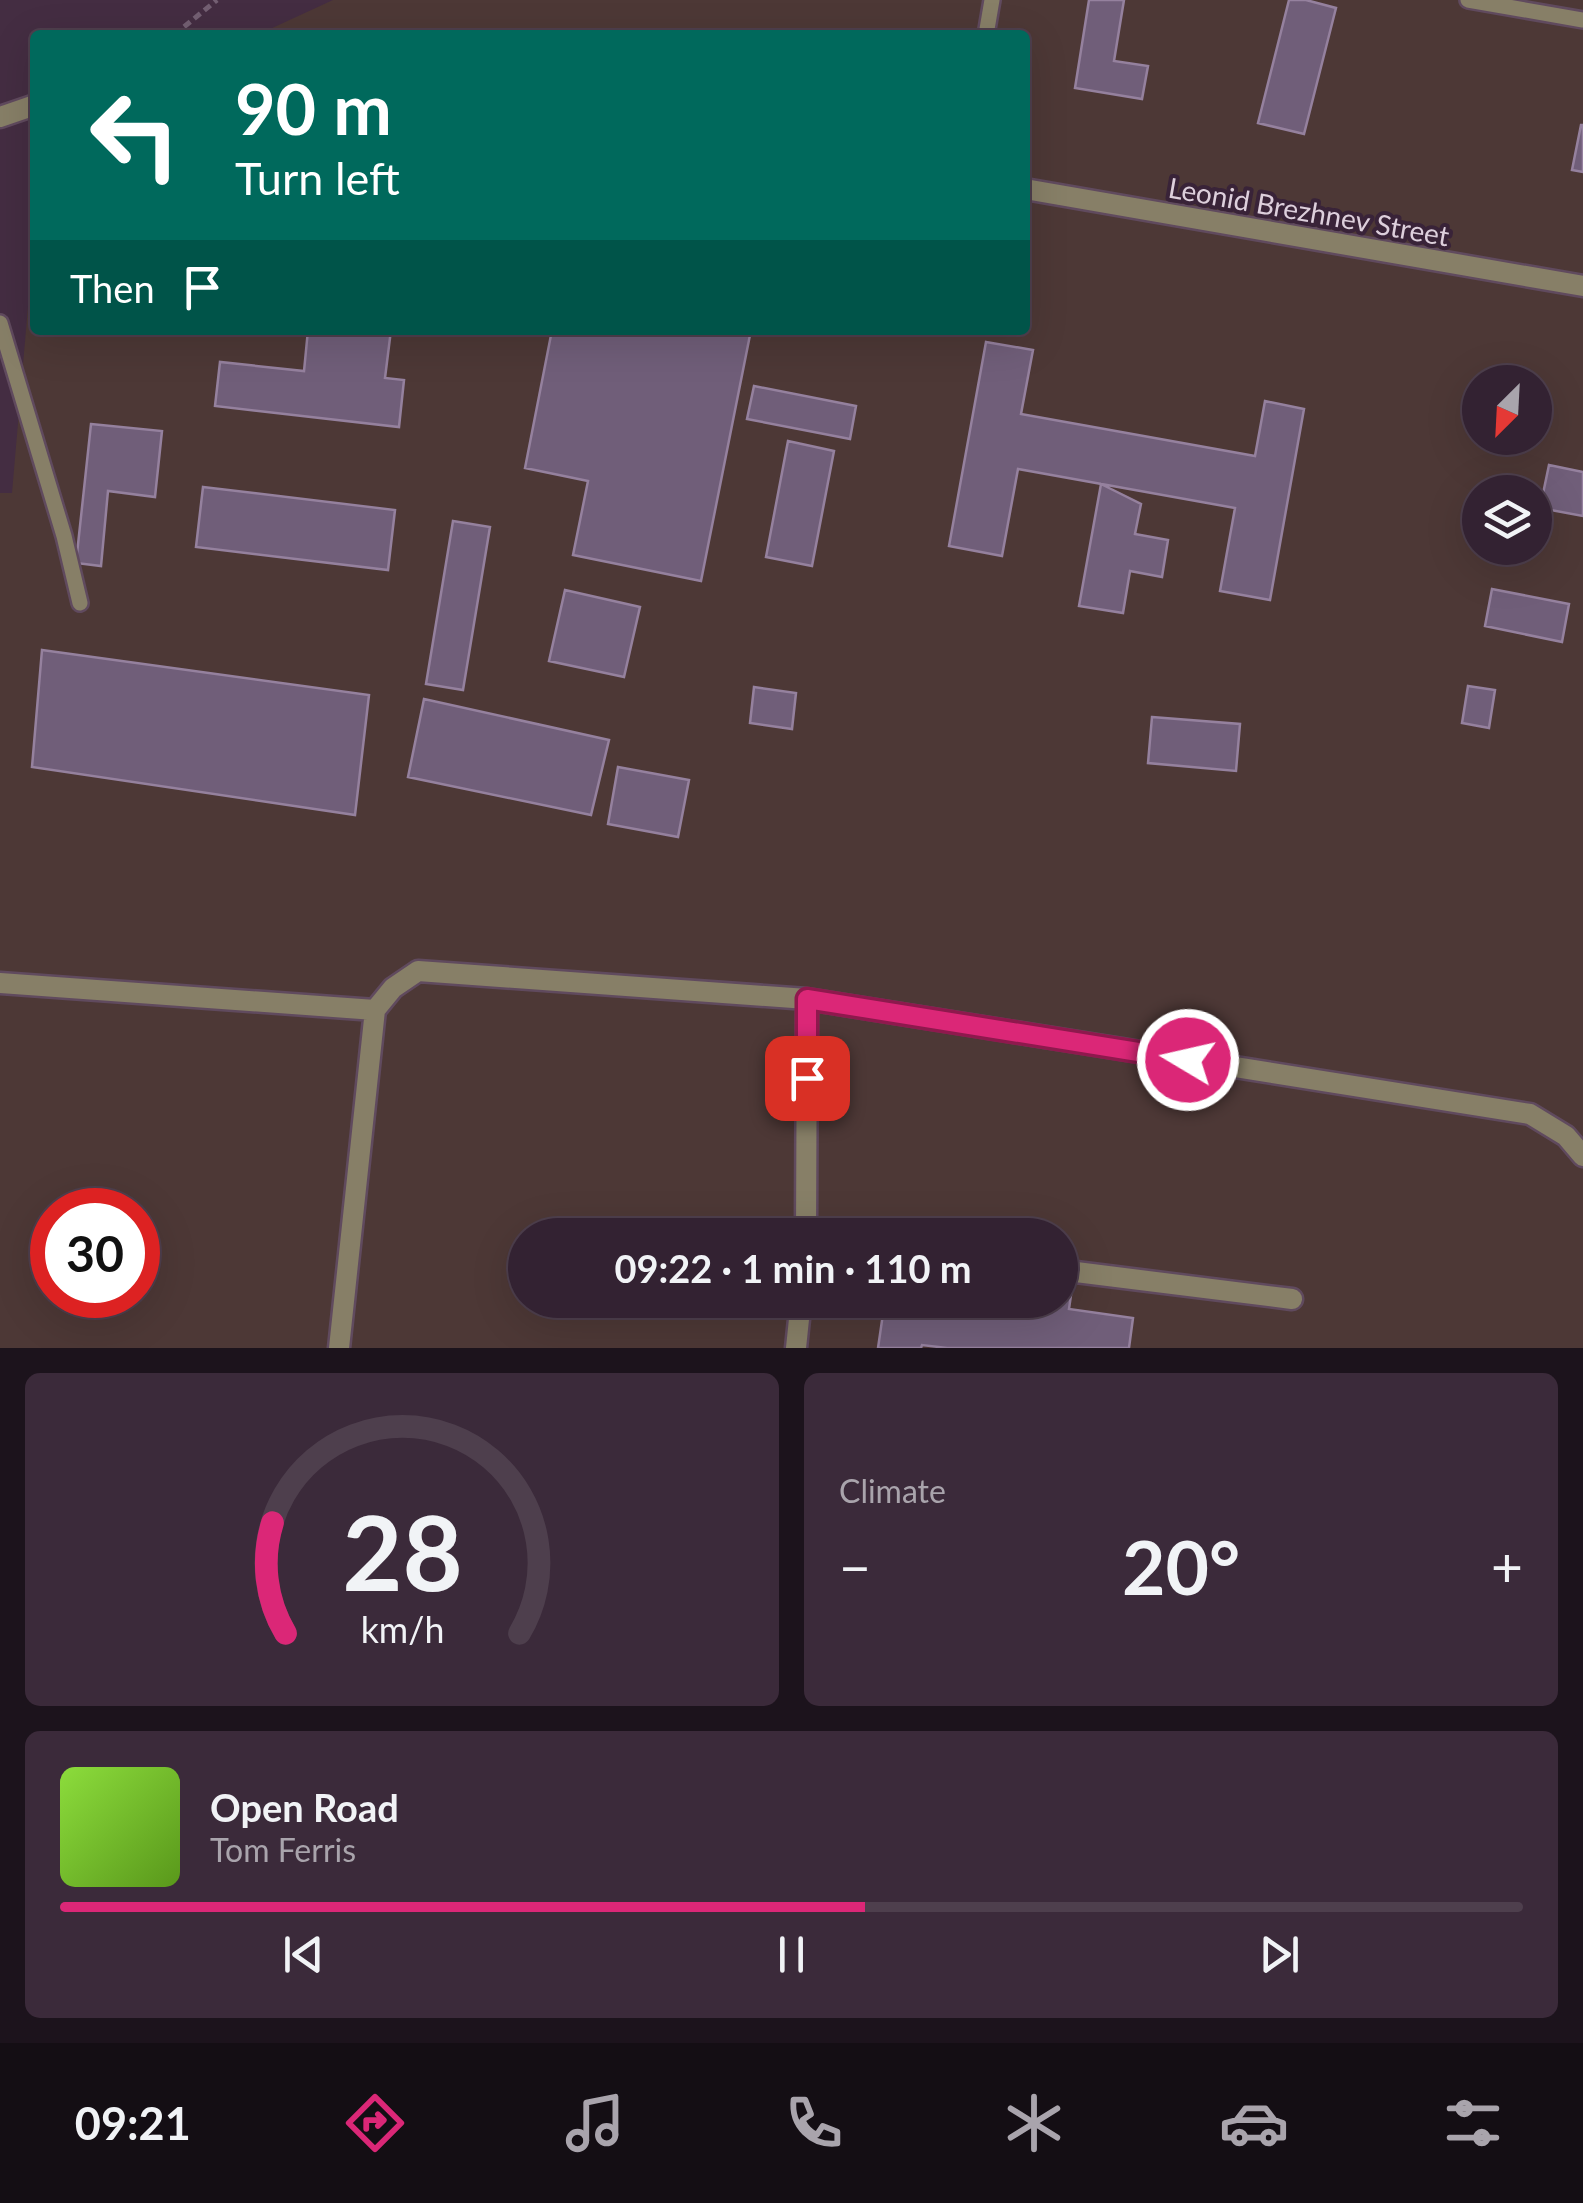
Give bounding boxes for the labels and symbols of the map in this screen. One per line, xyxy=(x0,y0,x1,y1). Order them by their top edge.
street label: Leonid Brezhnev Street xyxy=(1166,170,1452,252)
north arrow xyxy=(1462,365,1552,455)
position arrow xyxy=(1136,1008,1240,1112)
pin xyxy=(765,1036,850,1121)
speed limit sign: 30 xyxy=(30,1188,160,1318)

